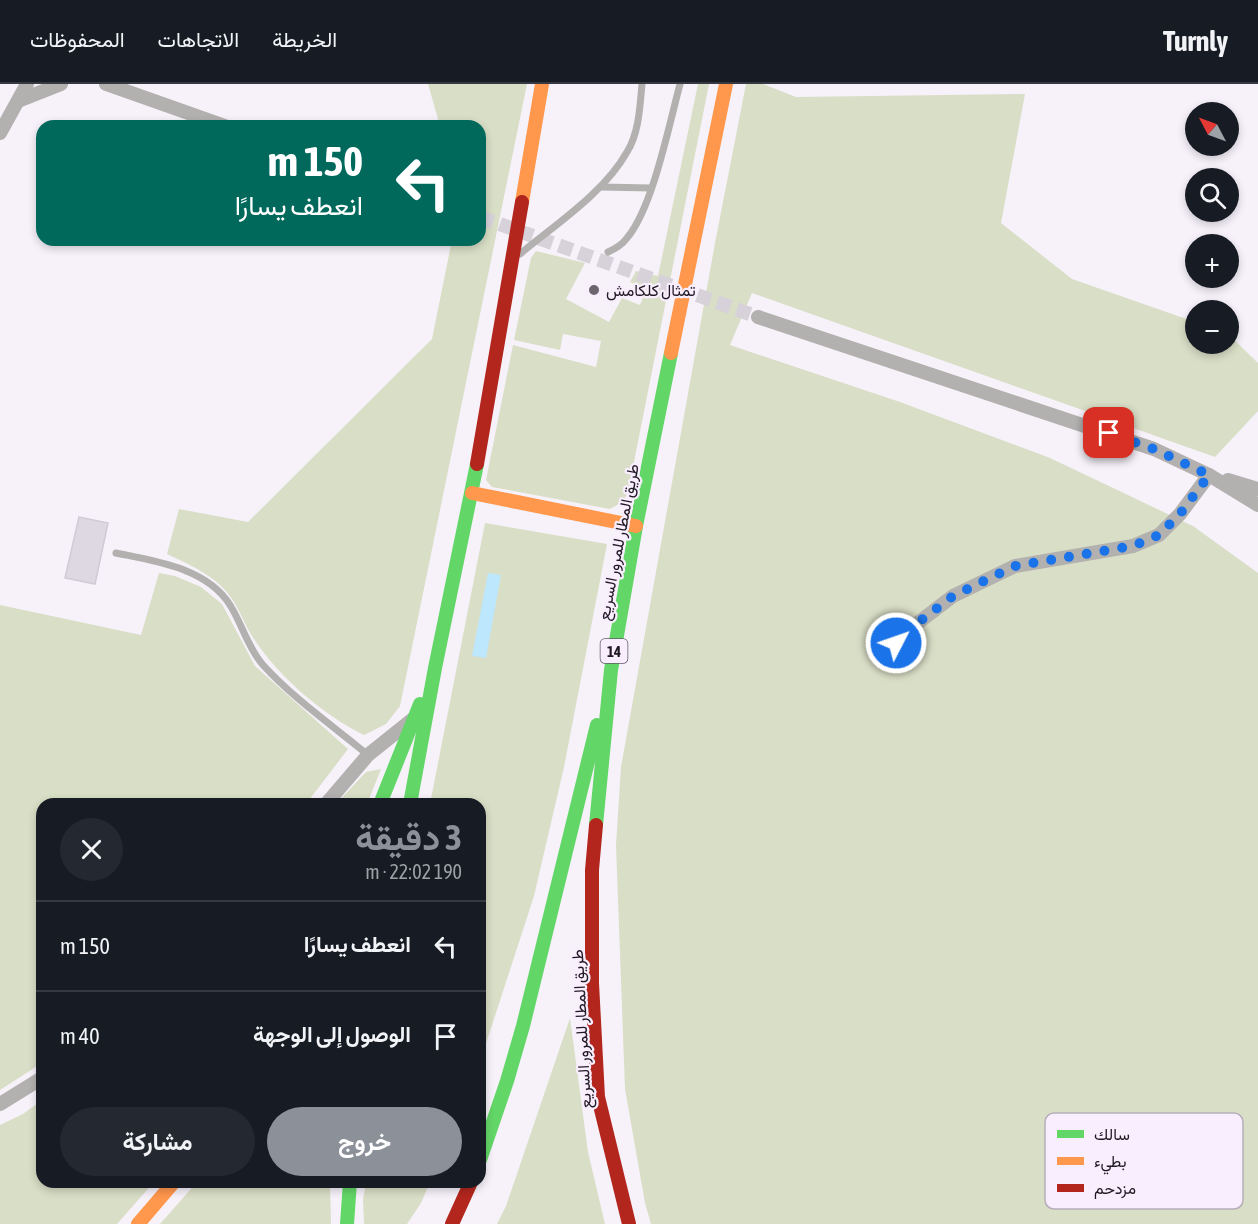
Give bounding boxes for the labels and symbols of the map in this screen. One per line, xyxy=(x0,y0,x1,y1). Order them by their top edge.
north arrow xyxy=(1185,102,1239,156)
place label: تمثال كلكامش xyxy=(606,281,696,301)
marker: تمثال كلكامش xyxy=(587,283,601,297)
pin xyxy=(1083,407,1134,458)
street label: طريق المطار للمرور السريع xyxy=(594,462,645,622)
position arrow xyxy=(864,611,928,675)
road number: 14 xyxy=(600,639,628,663)
street label: طريق المطار للمرور السريع xyxy=(568,949,597,1109)
legend xyxy=(1045,1113,1243,1209)
text: سالك xyxy=(1094,1125,1130,1143)
text: بطيء xyxy=(1094,1152,1126,1175)
text: مزدحم xyxy=(1094,1179,1136,1199)

